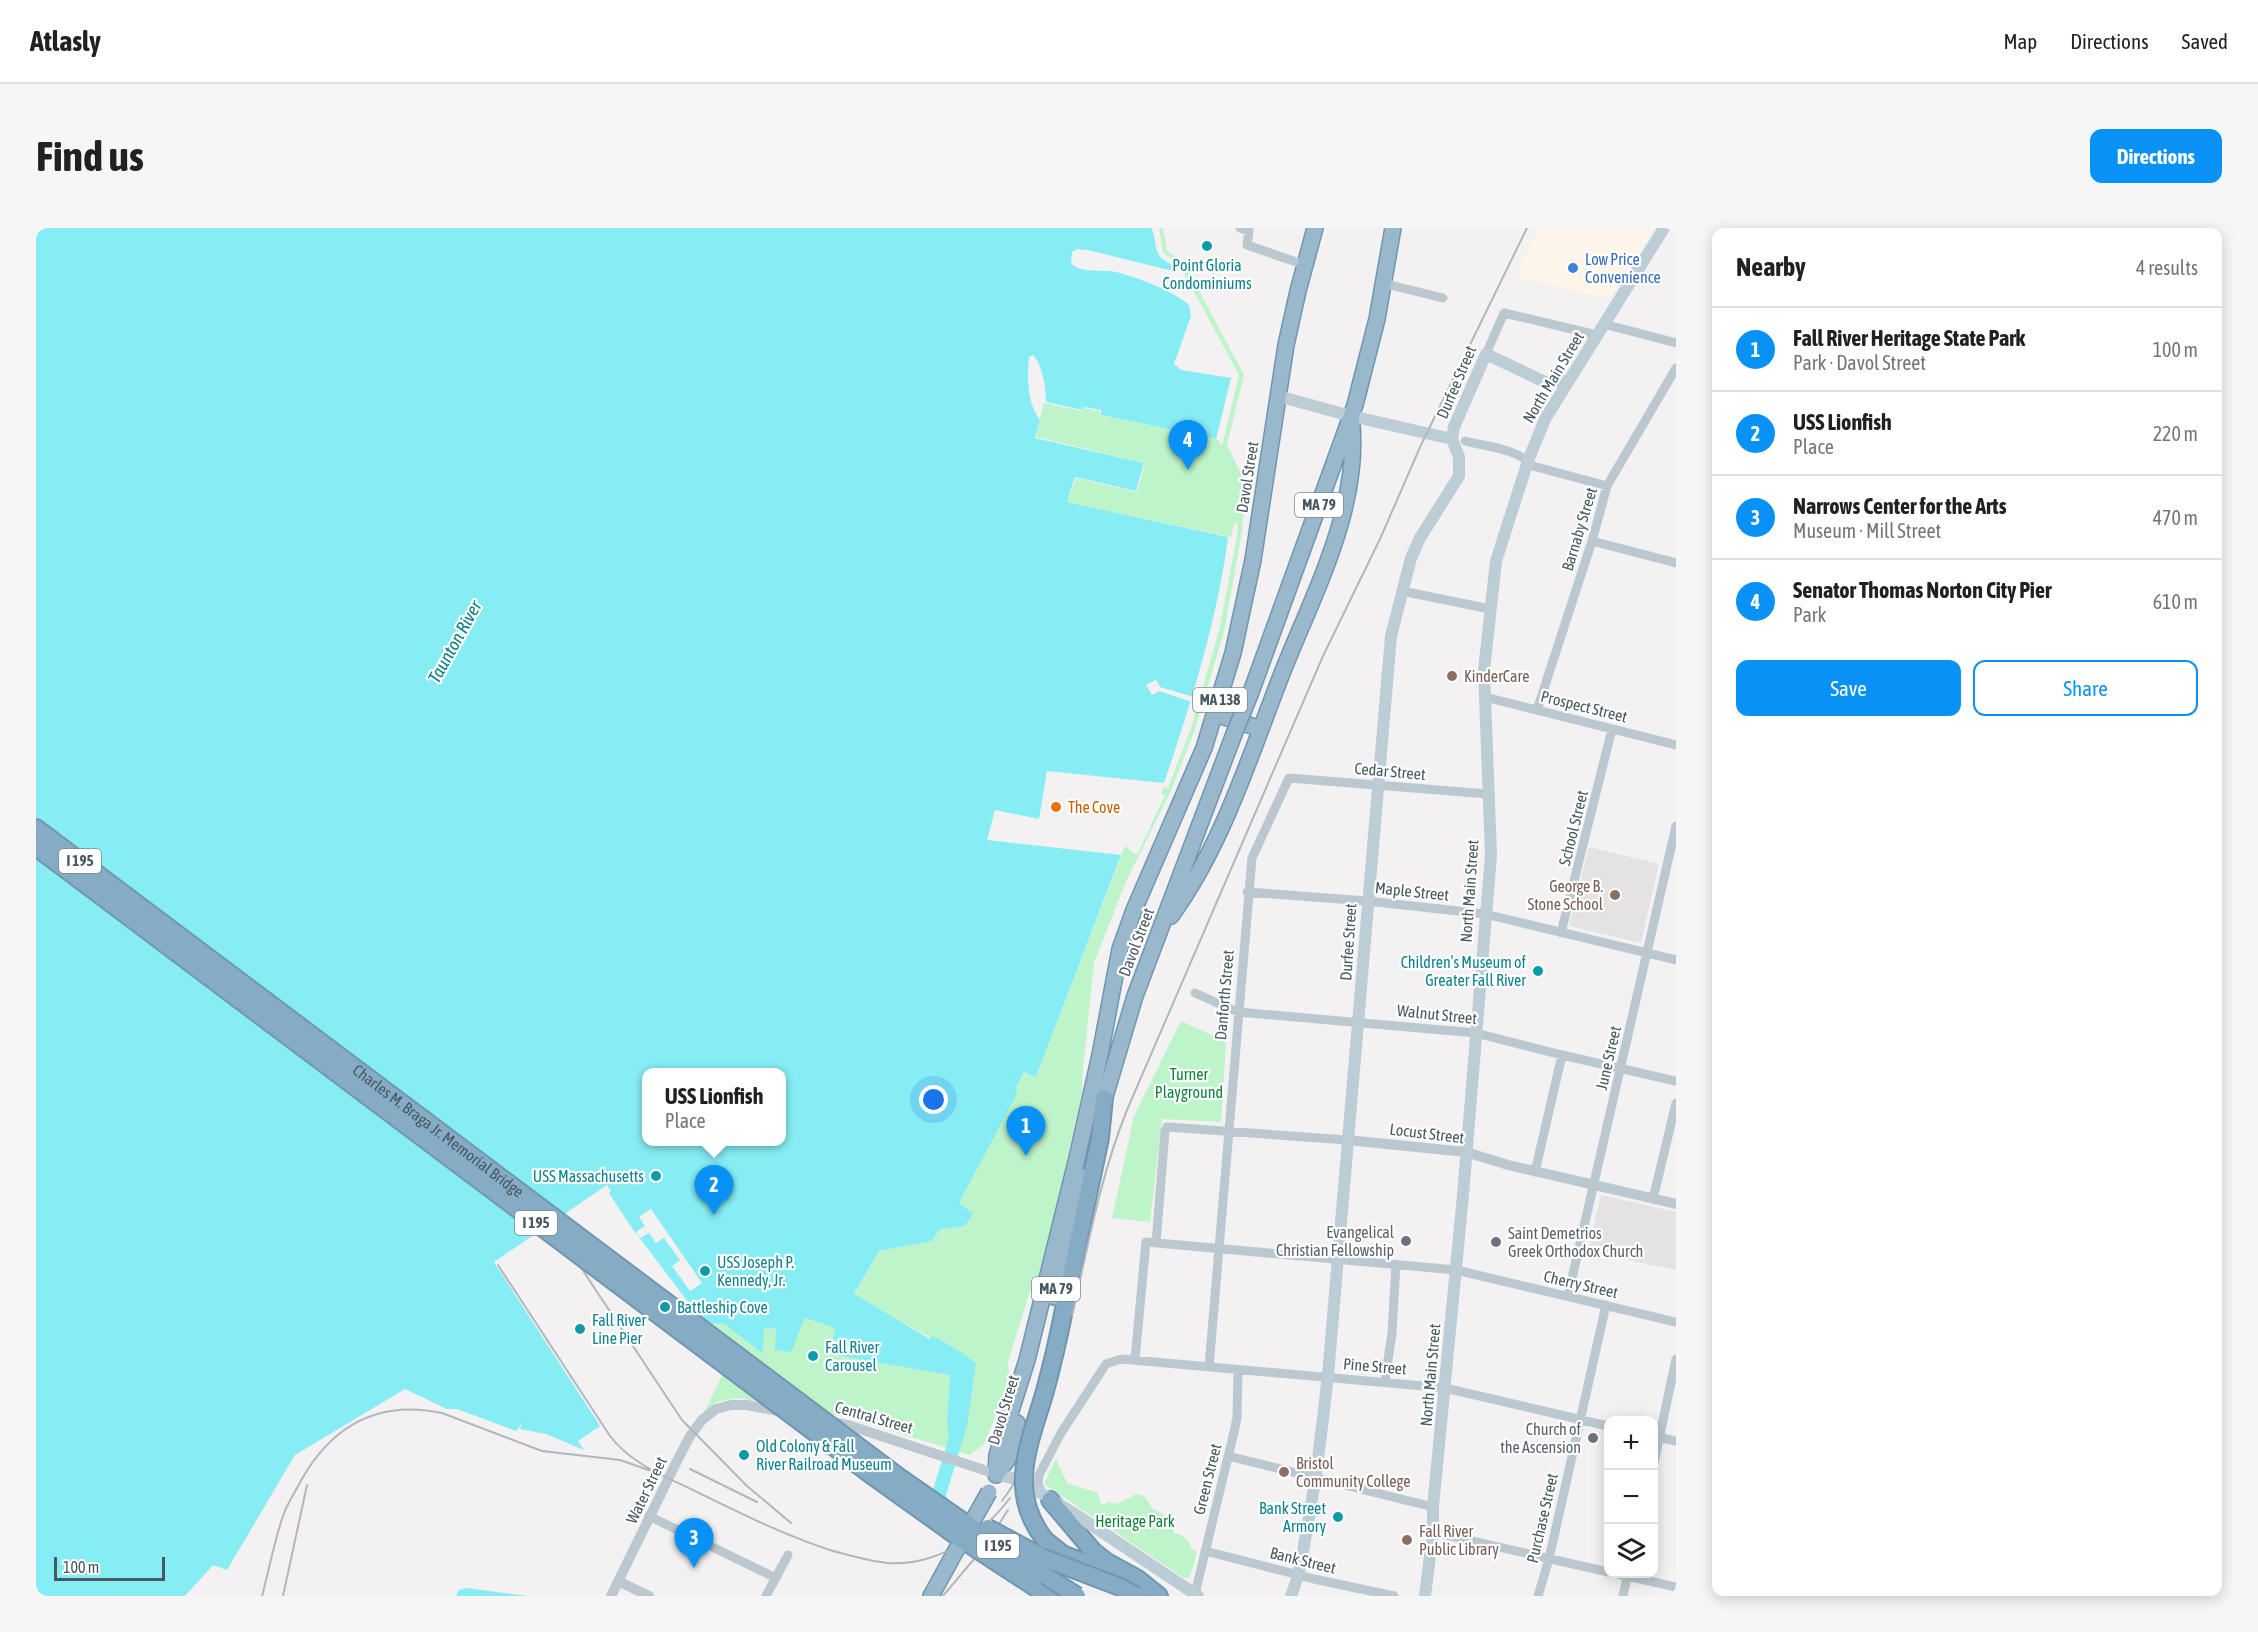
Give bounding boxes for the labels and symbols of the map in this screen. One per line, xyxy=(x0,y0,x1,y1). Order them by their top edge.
marker: Point Gloria Condominiums xyxy=(1200,239,1214,253)
place label: Low Price Convenience xyxy=(1585,250,1661,286)
place label: Point Gloria Condominiums xyxy=(1162,256,1252,292)
marker: Low Price Convenience xyxy=(1566,261,1580,275)
street label: North Main Street xyxy=(1519,328,1587,426)
street label: Durfee Street xyxy=(1433,343,1480,421)
pin: 4 xyxy=(1168,420,1208,470)
street label: Davol Street xyxy=(1232,440,1262,514)
street label: Barnaby Street xyxy=(1558,485,1601,573)
road number: MA 79 xyxy=(1295,493,1343,517)
water label: Taunton River xyxy=(423,596,486,687)
place label: KinderCare xyxy=(1464,667,1529,685)
marker: KinderCare xyxy=(1445,669,1459,683)
street label: Prospect Street xyxy=(1539,687,1629,726)
road number: MA 138 xyxy=(1193,688,1247,712)
street label: Cedar Street xyxy=(1354,759,1427,783)
street label: School Street xyxy=(1555,788,1591,868)
place label: The Cove xyxy=(1068,798,1120,816)
marker: The Cove xyxy=(1049,800,1063,814)
street label: North Main Street xyxy=(1456,839,1482,943)
road number: I 195 xyxy=(59,849,101,873)
place label: George B. Stone School xyxy=(1527,877,1604,913)
street label: Maple Street xyxy=(1374,878,1450,905)
marker: George B. Stone School xyxy=(1608,888,1622,902)
street label: Durfee Street xyxy=(1336,902,1360,981)
street label: Davol Street xyxy=(1115,905,1157,979)
street label: Danforth Street xyxy=(1211,949,1237,1041)
place label: Children’s Museum of Greater Fall River xyxy=(1401,953,1527,989)
marker: Children’s Museum of Greater Fall River xyxy=(1531,964,1545,978)
street label: Walnut Street xyxy=(1396,1001,1478,1027)
street label: June Street xyxy=(1592,1024,1624,1092)
street label: Charles M. Braga Jr. Memorial Bridge xyxy=(349,1061,527,1201)
park label: Turner Playground xyxy=(1155,1065,1223,1102)
your location xyxy=(919,1085,948,1114)
pin: 1 xyxy=(1006,1106,1046,1156)
street label: Locust Street xyxy=(1389,1120,1466,1147)
pin: 2 xyxy=(694,1166,734,1215)
place label: USS Massachusetts xyxy=(533,1167,644,1185)
marker: USS Massachusetts xyxy=(649,1169,663,1183)
road number: I 195 xyxy=(515,1211,557,1235)
place label: Evangelical Christian Fellowship xyxy=(1276,1223,1395,1260)
place label: Saint Demetrios Greek Orthodox Church xyxy=(1508,1224,1643,1260)
marker: Evangelical Christian Fellowship xyxy=(1399,1234,1413,1248)
marker: Saint Demetrios Greek Orthodox Church xyxy=(1489,1235,1503,1249)
place label: USS Joseph P. Kennedy, Jr. xyxy=(717,1253,794,1290)
marker: USS Joseph P. Kennedy, Jr. xyxy=(698,1264,712,1278)
street label: Cherry Street xyxy=(1542,1267,1620,1302)
road number: MA 79 xyxy=(1032,1277,1080,1301)
place label: Battleship Cove xyxy=(677,1298,768,1317)
marker: Battleship Cove xyxy=(658,1300,672,1314)
place label: Fall River Line Pier xyxy=(592,1311,647,1347)
marker: Fall River Line Pier xyxy=(573,1322,587,1336)
street label: North Main Street xyxy=(1417,1323,1443,1427)
place label: Fall River Carousel xyxy=(825,1338,880,1374)
marker: Fall River Carousel xyxy=(806,1349,820,1363)
street label: Pine Street xyxy=(1343,1354,1408,1378)
street label: Davol Street xyxy=(984,1373,1022,1447)
street label: Central Street xyxy=(833,1397,915,1437)
place label: Church of the Ascension xyxy=(1500,1420,1582,1456)
marker: Church of the Ascension xyxy=(1586,1431,1600,1445)
place label: Old Colony & Fall River Railroad Museum xyxy=(756,1437,892,1473)
street label: Green Street xyxy=(1189,1441,1225,1516)
marker: Old Colony & Fall River Railroad Museum xyxy=(737,1448,751,1462)
street label: Water Street xyxy=(622,1453,670,1526)
place label: Bristol Community College xyxy=(1296,1454,1410,1491)
marker: Bristol Community College xyxy=(1277,1465,1291,1479)
street label: Purchase Street xyxy=(1523,1471,1561,1565)
place label: Bank Street Armory xyxy=(1259,1499,1326,1536)
marker: Bank Street Armory xyxy=(1331,1510,1345,1524)
park label: Heritage Park xyxy=(1095,1512,1175,1531)
pin: 3 xyxy=(674,1518,714,1568)
place label: Fall River Public Library xyxy=(1419,1522,1499,1559)
marker: Fall River Public Library xyxy=(1400,1533,1414,1547)
road number: I 195 xyxy=(977,1534,1019,1558)
street label: Bank Street xyxy=(1268,1543,1338,1577)
scale bar xyxy=(54,1554,165,1582)

